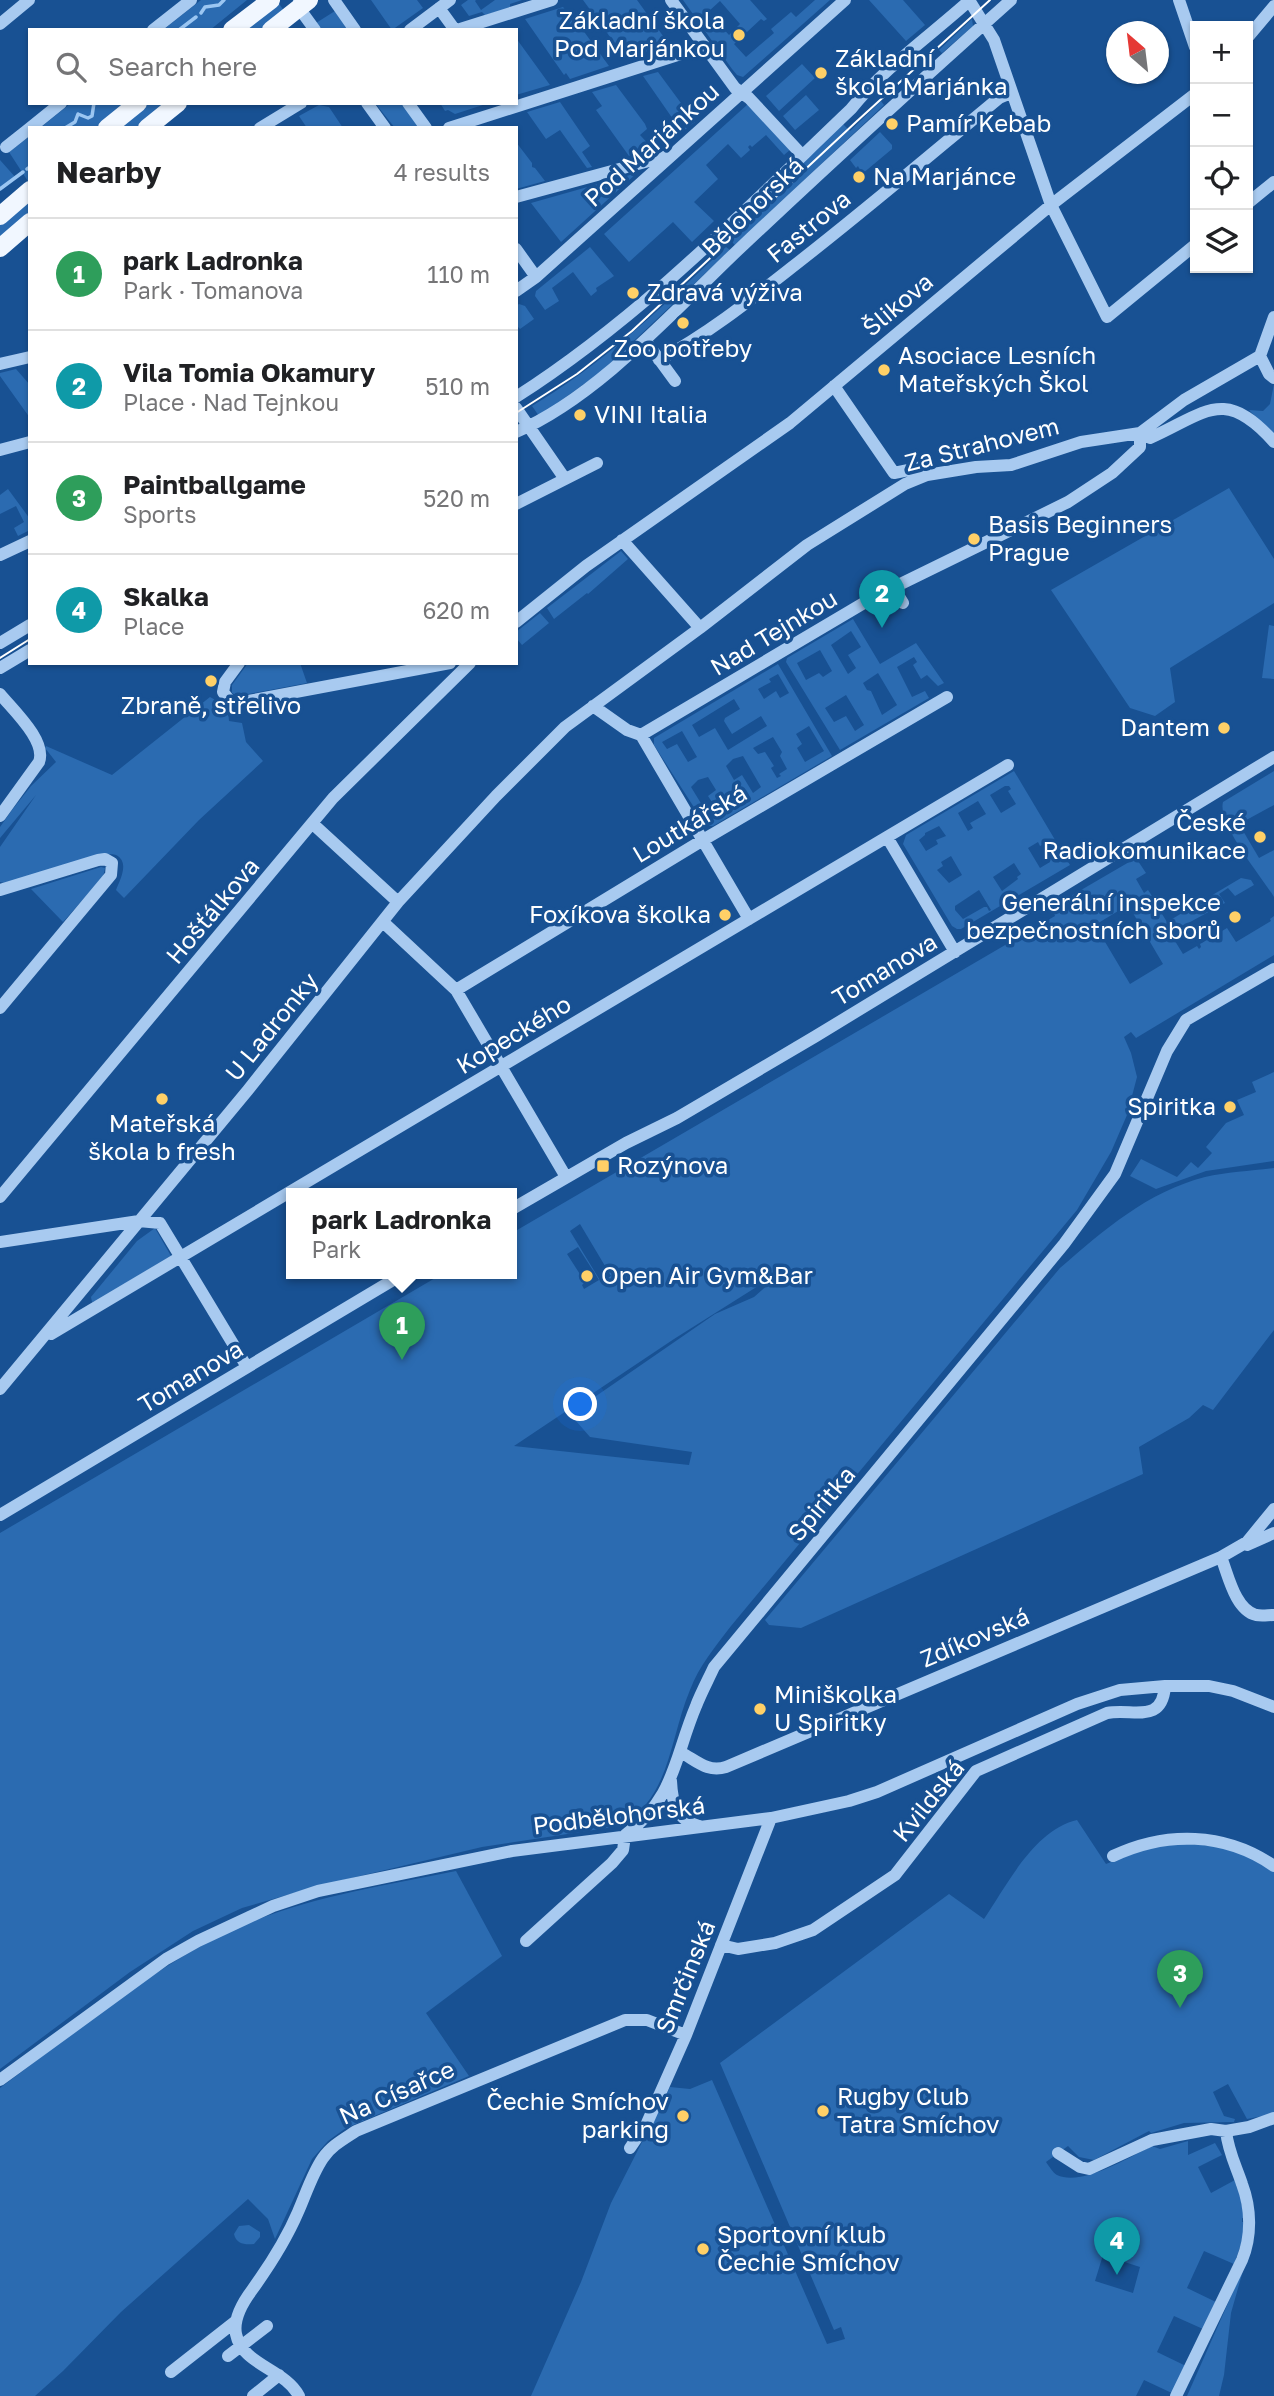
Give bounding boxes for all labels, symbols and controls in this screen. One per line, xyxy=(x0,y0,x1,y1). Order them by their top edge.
place label: Základní škola Pod Marjánkou xyxy=(554,5,725,62)
north arrow xyxy=(1106,21,1169,84)
map controls xyxy=(1190,21,1253,273)
button: + xyxy=(1190,21,1253,84)
marker: Základní škola Pod Marjánkou xyxy=(731,27,747,43)
search box xyxy=(28,28,518,105)
place label: Základní škola Marjánka xyxy=(835,43,1008,100)
icon: search xyxy=(52,48,90,86)
text: Search here xyxy=(108,51,257,82)
marker: Základní škola Marjánka xyxy=(813,65,829,81)
street label: Pod Marjánkou xyxy=(578,76,724,212)
button: − xyxy=(1190,84,1253,147)
place label: Pamír Kebab xyxy=(906,108,1051,137)
marker: Pamír Kebab xyxy=(884,116,900,132)
button: locate xyxy=(1190,147,1253,210)
street label: Bělohorská xyxy=(695,150,809,261)
text: Nearby xyxy=(56,154,161,190)
text: 4 results xyxy=(394,158,490,186)
place label: Na Marjánce xyxy=(873,161,1016,190)
marker: Na Marjánce xyxy=(851,169,867,185)
street label: Fastrova xyxy=(760,183,856,268)
button: layers xyxy=(1190,210,1253,273)
text: park Ladronka xyxy=(123,245,303,276)
text: 1 xyxy=(73,260,85,288)
text: 110 m xyxy=(427,260,490,288)
street label: Šlikova xyxy=(856,266,938,342)
text: Park · Tomanova xyxy=(123,276,303,304)
place label: Zdravá výživa xyxy=(647,277,803,306)
marker: Zdravá výživa xyxy=(625,285,641,301)
marker: Zoo potřeby xyxy=(675,315,691,331)
place label: Zoo potřeby xyxy=(614,333,752,362)
place label: Asociace Lesních Mateřských Škol xyxy=(898,340,1096,397)
text: Vila Tomia Okamury xyxy=(123,357,375,388)
marker: Asociace Lesních Mateřských Škol xyxy=(876,362,892,378)
text: 2 xyxy=(72,372,86,400)
text: 510 m xyxy=(425,372,490,400)
text: Place · Nad Tejnkou xyxy=(123,388,339,416)
place label: VINI Italia xyxy=(594,399,708,428)
marker: VINI Italia xyxy=(572,407,588,423)
street label: Za Strahovem xyxy=(902,410,1062,477)
text: Paintballgame xyxy=(123,469,306,500)
text: 3 xyxy=(72,484,86,512)
text: 520 m xyxy=(423,484,490,512)
text: Sports xyxy=(123,500,197,528)
place label: Basis Beginners Prague xyxy=(988,509,1172,566)
marker: Basis Beginners Prague xyxy=(966,531,982,547)
pin: 2 xyxy=(859,570,905,628)
text: Skalka xyxy=(123,581,209,612)
street label: Nad Tejnkou xyxy=(705,583,842,681)
text: 4 xyxy=(72,596,86,624)
text: 620 m xyxy=(422,596,490,624)
text: Place xyxy=(123,612,184,640)
marker: Zbraně, střelivo xyxy=(203,673,219,689)
place label: Zbraně, střelivo xyxy=(121,690,301,719)
place label: Dantem xyxy=(1120,712,1210,741)
marker: Dantem xyxy=(1216,720,1232,736)
street label: Loutkářská xyxy=(627,777,751,868)
place label: České Radiokomunikace xyxy=(1042,807,1246,864)
marker: České Radiokomunikace xyxy=(1252,829,1268,845)
street label: Hošťálkova xyxy=(159,851,265,969)
place label: Generální inspekce bezpečnostních sborů xyxy=(966,887,1221,944)
place label: Foxíkova školka xyxy=(529,899,711,928)
marker: Foxíkova školka xyxy=(717,907,733,923)
marker: Generální inspekce bezpečnostních sborů xyxy=(1227,909,1243,925)
street label: Tomanova xyxy=(827,926,942,1011)
street label: U Ladronky xyxy=(218,966,323,1086)
street label: Kopeckého xyxy=(451,988,576,1079)
marker: Mateřská škola b fresh xyxy=(154,1091,170,1107)
place label: Spiritka xyxy=(1127,1091,1216,1120)
marker: Spiritka xyxy=(1222,1099,1238,1115)
place label: Mateřská škola b fresh xyxy=(88,1108,236,1165)
place label: Rozýnova xyxy=(617,1150,728,1179)
marker: Rozýnova xyxy=(595,1158,611,1174)
popup xyxy=(286,1188,517,1279)
text: park Ladronka xyxy=(312,1204,491,1235)
text: Park xyxy=(312,1235,361,1263)
place label: Open Air Gym&Bar xyxy=(601,1260,813,1289)
marker: Open Air Gym&Bar xyxy=(579,1268,595,1284)
pin: 1 xyxy=(379,1302,425,1360)
street label: Tomanova xyxy=(133,1333,248,1418)
your location xyxy=(563,1387,597,1421)
street label: Spiritka xyxy=(781,1460,861,1546)
street label: Zdíkovská xyxy=(916,1601,1033,1673)
place label: Miniškolka U Spiritky xyxy=(774,1679,897,1736)
marker: Miniškolka U Spiritky xyxy=(752,1701,768,1717)
street label: Kvildská xyxy=(886,1753,970,1847)
street label: Podbělohorská xyxy=(531,1790,707,1839)
street label: Smrčinská xyxy=(649,1916,720,2037)
pin: 3 xyxy=(1157,1950,1203,2008)
street label: Na Císařce xyxy=(334,2053,459,2130)
place label: Rugby Club Tatra Smíchov xyxy=(837,2081,1000,2138)
place label: Čechie Smíchov parking xyxy=(486,2086,669,2143)
marker: Rugby Club Tatra Smíchov xyxy=(815,2103,831,2119)
marker: Čechie Smíchov parking xyxy=(675,2108,691,2124)
pin: 4 xyxy=(1094,2217,1140,2275)
place label: Sportovní klub Čechie Smíchov xyxy=(717,2219,900,2276)
marker: Sportovní klub Čechie Smíchov xyxy=(695,2241,711,2257)

